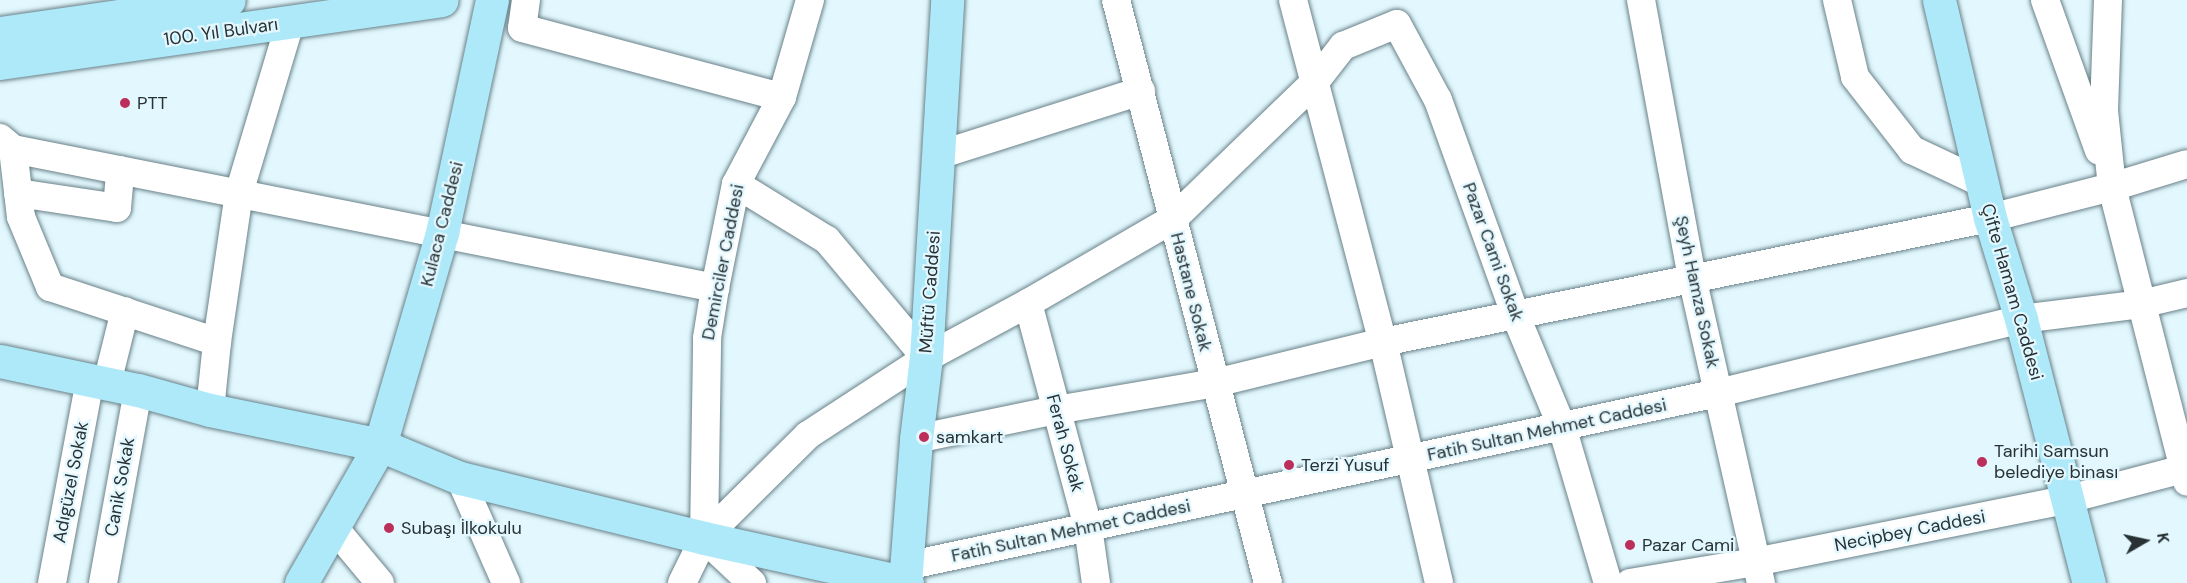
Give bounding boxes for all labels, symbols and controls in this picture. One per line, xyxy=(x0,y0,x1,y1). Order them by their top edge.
street label: 100. Yıl Bulvarı xyxy=(163,13,279,51)
place label: PTT xyxy=(137,92,168,114)
marker: PTT xyxy=(118,96,132,110)
street label: Kulaca Caddesi xyxy=(416,159,468,289)
street label: Pazar Cami Sokak xyxy=(1458,180,1528,324)
street label: Demirciler Caddesi xyxy=(697,182,749,342)
street label: Çifte Hamam Caddesi xyxy=(1976,201,2048,383)
street label: Şeyh Hamza Sokak xyxy=(1670,214,1724,370)
street label: Müftü Caddesi xyxy=(915,230,945,354)
street label: Hastane Sokak xyxy=(1166,230,1216,354)
street label: Ferah Sokak xyxy=(1042,392,1088,494)
street label: Fatih Sultan Mehmet Caddesi xyxy=(1425,394,1669,466)
street label: Adıgüzel Sokak xyxy=(49,419,93,545)
place label: samkart xyxy=(936,426,1003,448)
marker: samkart xyxy=(917,430,931,444)
street label: Canik Sokak xyxy=(101,436,139,538)
place label: Tarihi Samsun belediye binası xyxy=(1994,441,2118,484)
place label: Terzi Yusuf xyxy=(1301,454,1389,476)
marker: Tarihi Samsun belediye binası xyxy=(1975,455,1989,469)
marker: Terzi Yusuf xyxy=(1282,458,1296,472)
street label: Fatih Sultan Mehmet Caddesi xyxy=(949,495,1193,567)
street label: Necipbey Caddesi xyxy=(1833,506,1987,556)
north arrow xyxy=(2115,511,2175,571)
place label: Subaşı İlkokulu xyxy=(401,517,522,539)
marker: Subaşı İlkokulu xyxy=(382,521,396,535)
text: K xyxy=(2152,531,2174,545)
place label: Pazar Cami xyxy=(1642,534,1734,556)
marker: Pazar Cami xyxy=(1623,538,1637,552)

